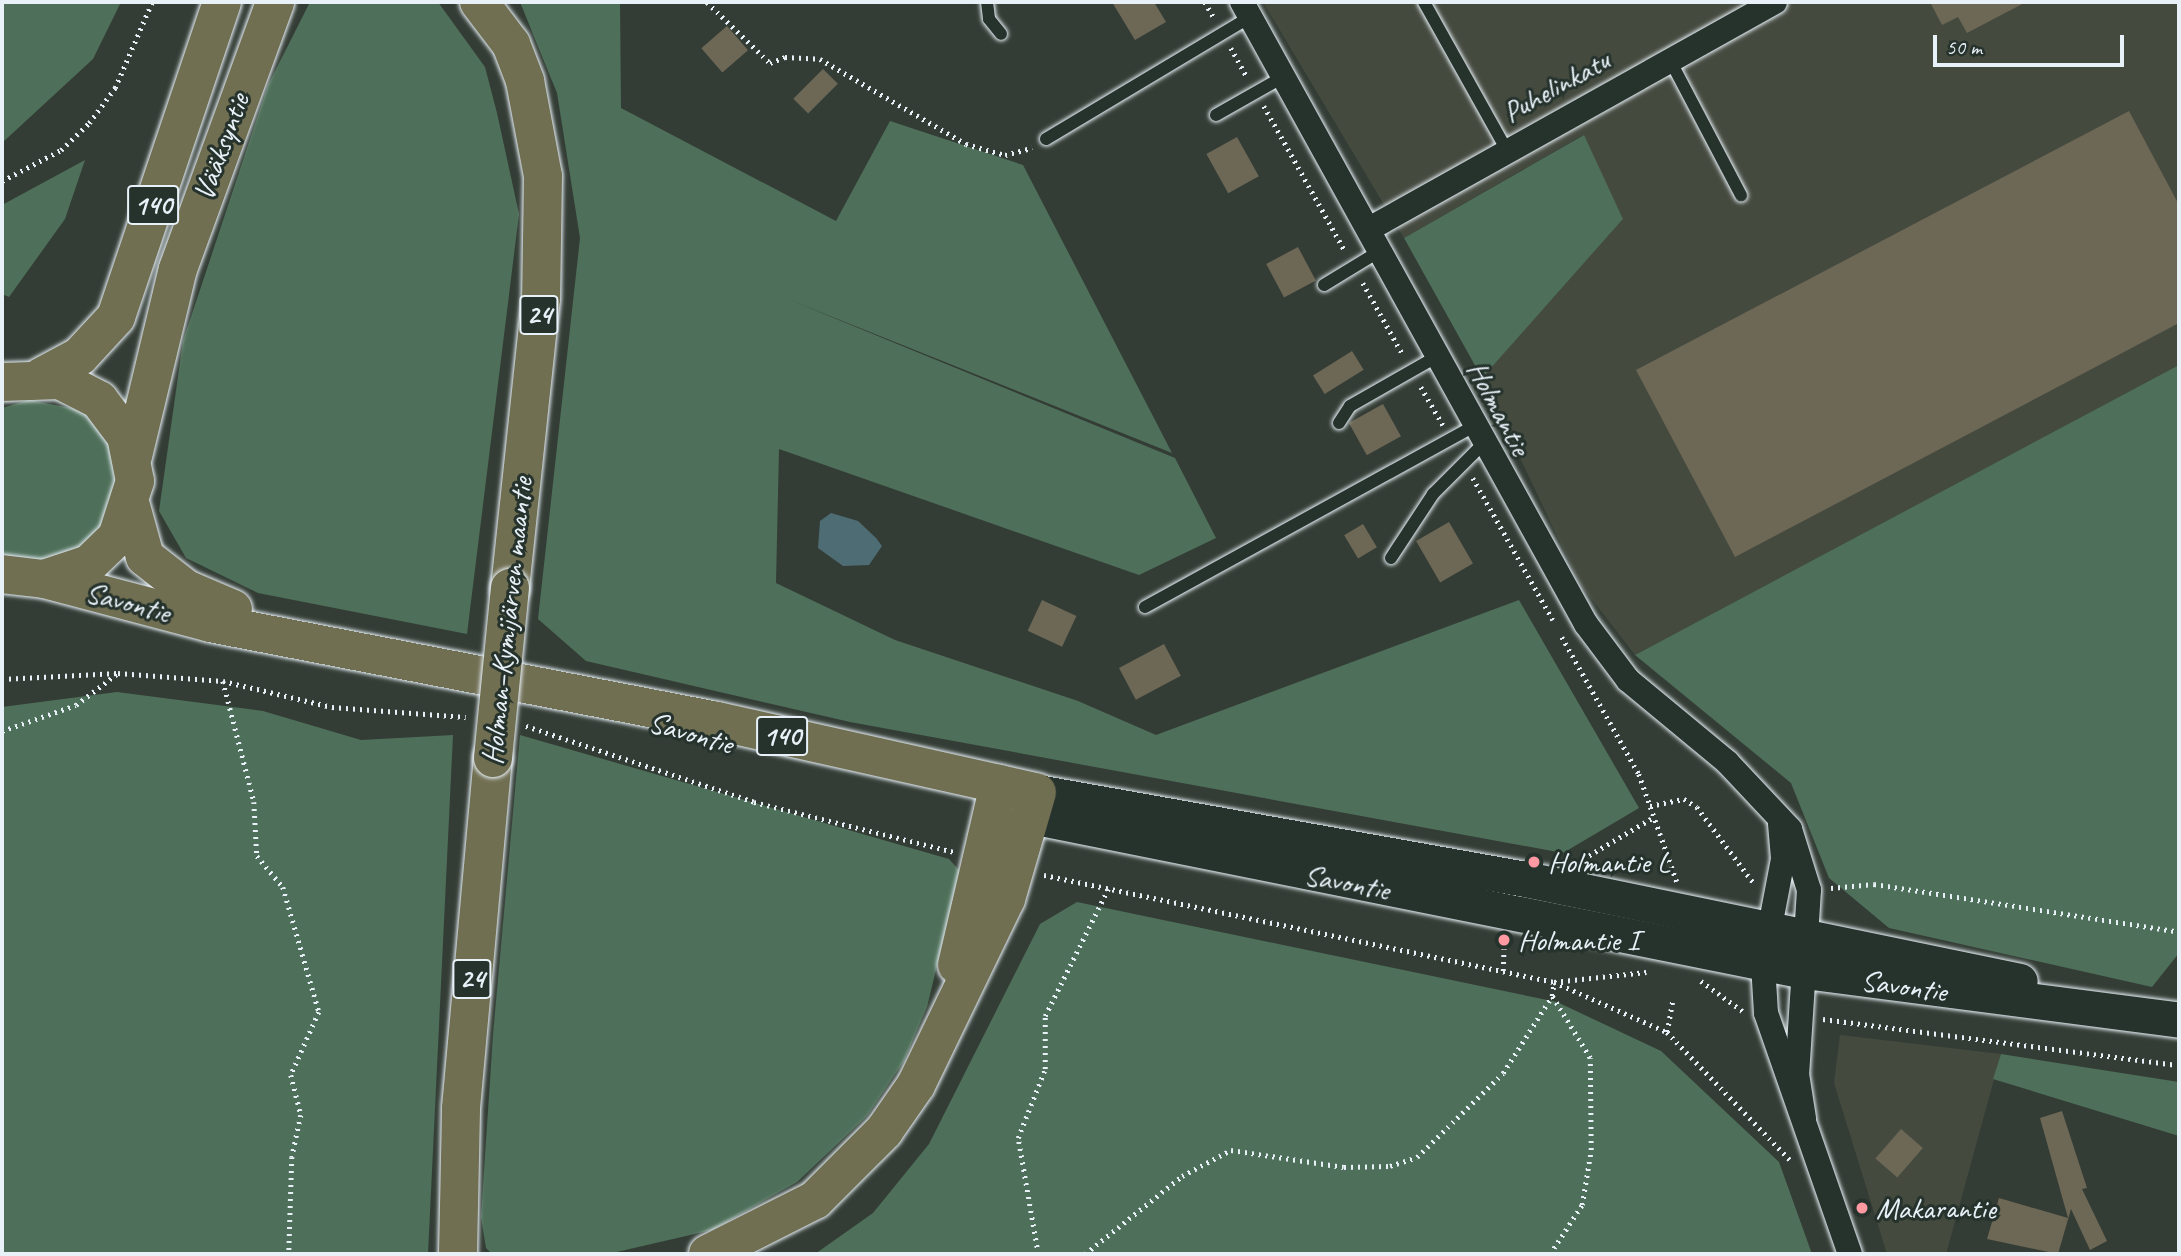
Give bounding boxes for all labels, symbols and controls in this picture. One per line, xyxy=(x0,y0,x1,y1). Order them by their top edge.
scale bar xyxy=(1936,21,2127,65)
text: 50 m xyxy=(1946,34,1982,60)
street label: Puhelinkatu xyxy=(1496,42,1616,130)
street label: Vääksyntie xyxy=(185,89,257,205)
road number: 140 xyxy=(127,180,179,230)
road number: 24 xyxy=(518,290,560,340)
street label: Holmantie xyxy=(1459,355,1539,461)
street label: Holman–Kymijärven maantie xyxy=(474,475,540,767)
street label: Savontie xyxy=(82,573,174,631)
street label: Savontie xyxy=(645,704,737,762)
road number: 140 xyxy=(756,712,808,760)
place label: Holmantie L xyxy=(1548,844,1670,880)
marker: Holmantie L xyxy=(1526,854,1542,870)
street label: Savontie xyxy=(1301,856,1393,908)
place label: Holmantie I xyxy=(1518,922,1639,958)
marker: Holmantie I xyxy=(1496,932,1512,948)
road number: 24 xyxy=(451,954,493,1004)
street label: Savontie xyxy=(1859,962,1949,1010)
place label: Makarantie xyxy=(1876,1190,1996,1226)
marker: Makarantie xyxy=(1854,1200,1870,1216)

